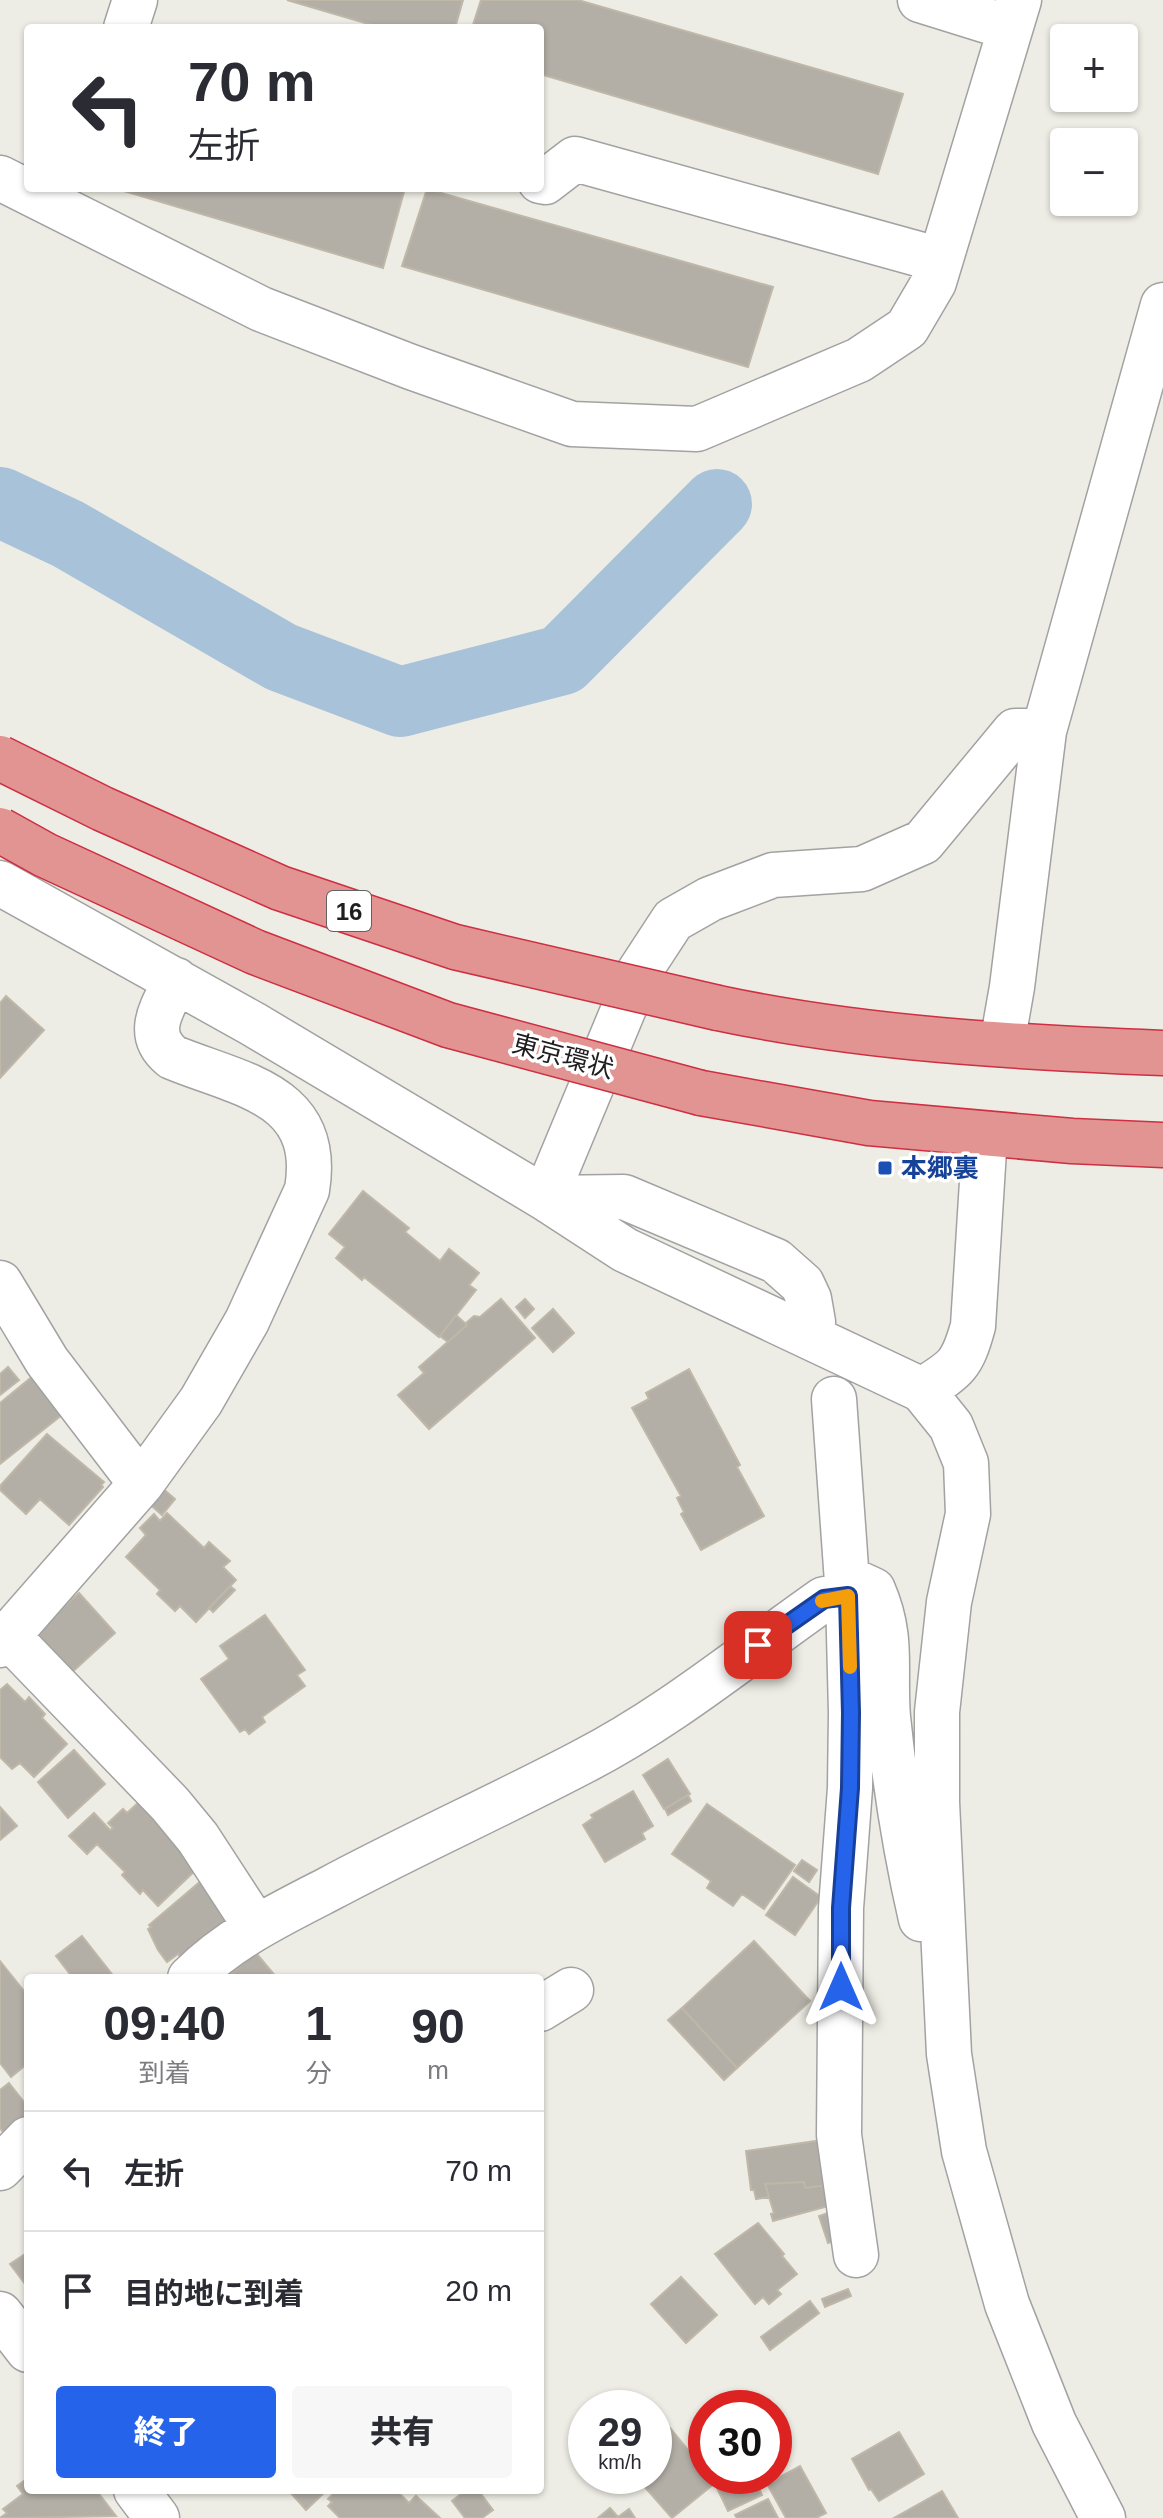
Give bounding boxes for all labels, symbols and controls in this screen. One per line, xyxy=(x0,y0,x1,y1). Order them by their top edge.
map controls xyxy=(1050,24,1138,216)
button: + xyxy=(1050,24,1138,112)
text: 70 m xyxy=(188,50,316,113)
icon: left xyxy=(56,56,160,160)
text: 左折 xyxy=(188,125,260,166)
button: − xyxy=(1050,128,1138,216)
road number: 16 xyxy=(327,891,371,931)
street label: 東京環状 xyxy=(509,1028,617,1084)
place label: 本郷裏 xyxy=(901,1153,979,1183)
marker: 本郷裏 xyxy=(876,1159,894,1177)
pin xyxy=(724,1611,792,1679)
icon: arrive xyxy=(736,1623,780,1667)
position arrow xyxy=(799,1945,883,2029)
text: 09:40 xyxy=(103,1997,226,2050)
text: 1 xyxy=(305,1997,332,2050)
text: 90 xyxy=(411,2000,465,2053)
text: m xyxy=(427,2055,449,2085)
text: 到着 xyxy=(139,2058,191,2088)
text: 分 xyxy=(306,2058,332,2088)
icon: left xyxy=(56,2149,100,2193)
text: 70 m xyxy=(445,2154,512,2187)
text: 左折 xyxy=(124,2157,184,2190)
icon: arrive xyxy=(56,2269,100,2313)
text: 20 m xyxy=(445,2274,512,2307)
text: 目的地に到着 xyxy=(124,2277,304,2310)
button: 終了 xyxy=(56,2386,276,2478)
button: 共有 xyxy=(292,2386,512,2478)
speed limit sign: 30 xyxy=(688,2390,792,2494)
text: 29 xyxy=(598,2410,642,2454)
text: km/h xyxy=(598,2451,642,2473)

